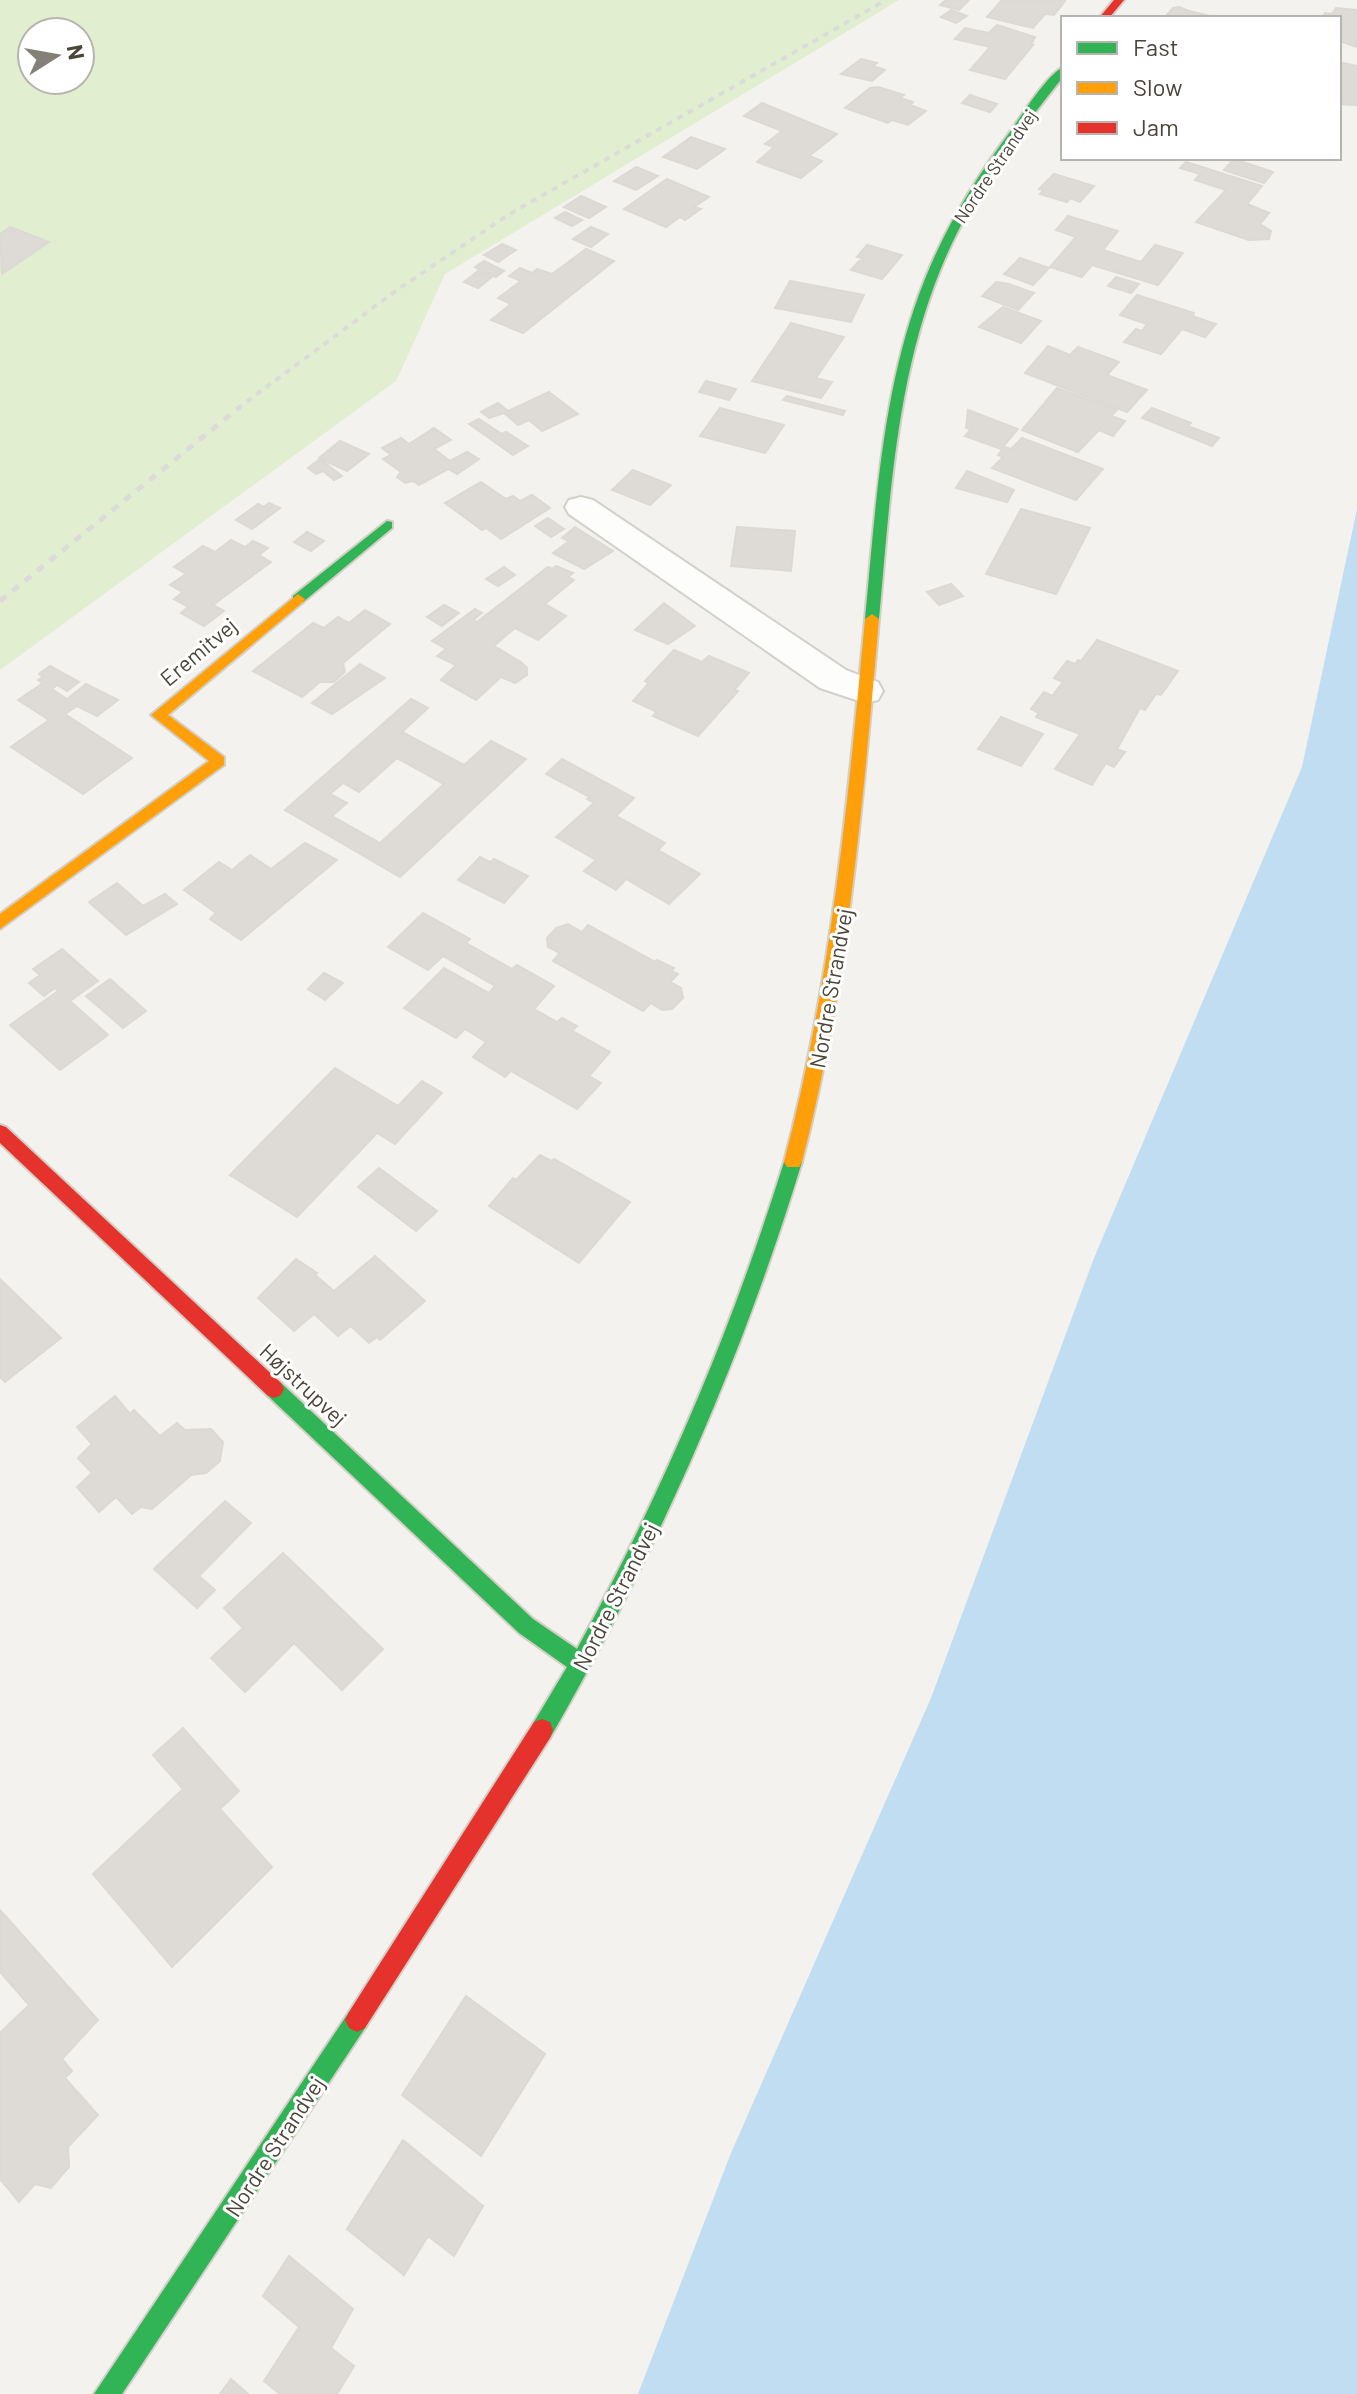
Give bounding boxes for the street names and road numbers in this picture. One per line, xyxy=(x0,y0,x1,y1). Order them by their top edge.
street label: Nordre Strandvej xyxy=(949,105,1041,227)
street label: Eremitvej xyxy=(154,611,242,691)
street label: Nordre Strandvej xyxy=(803,906,857,1070)
street label: Højstrupvej xyxy=(255,1337,353,1431)
street label: Nordre Strandvej xyxy=(567,1518,663,1674)
street label: Nordre Strandvej xyxy=(219,2071,329,2221)

